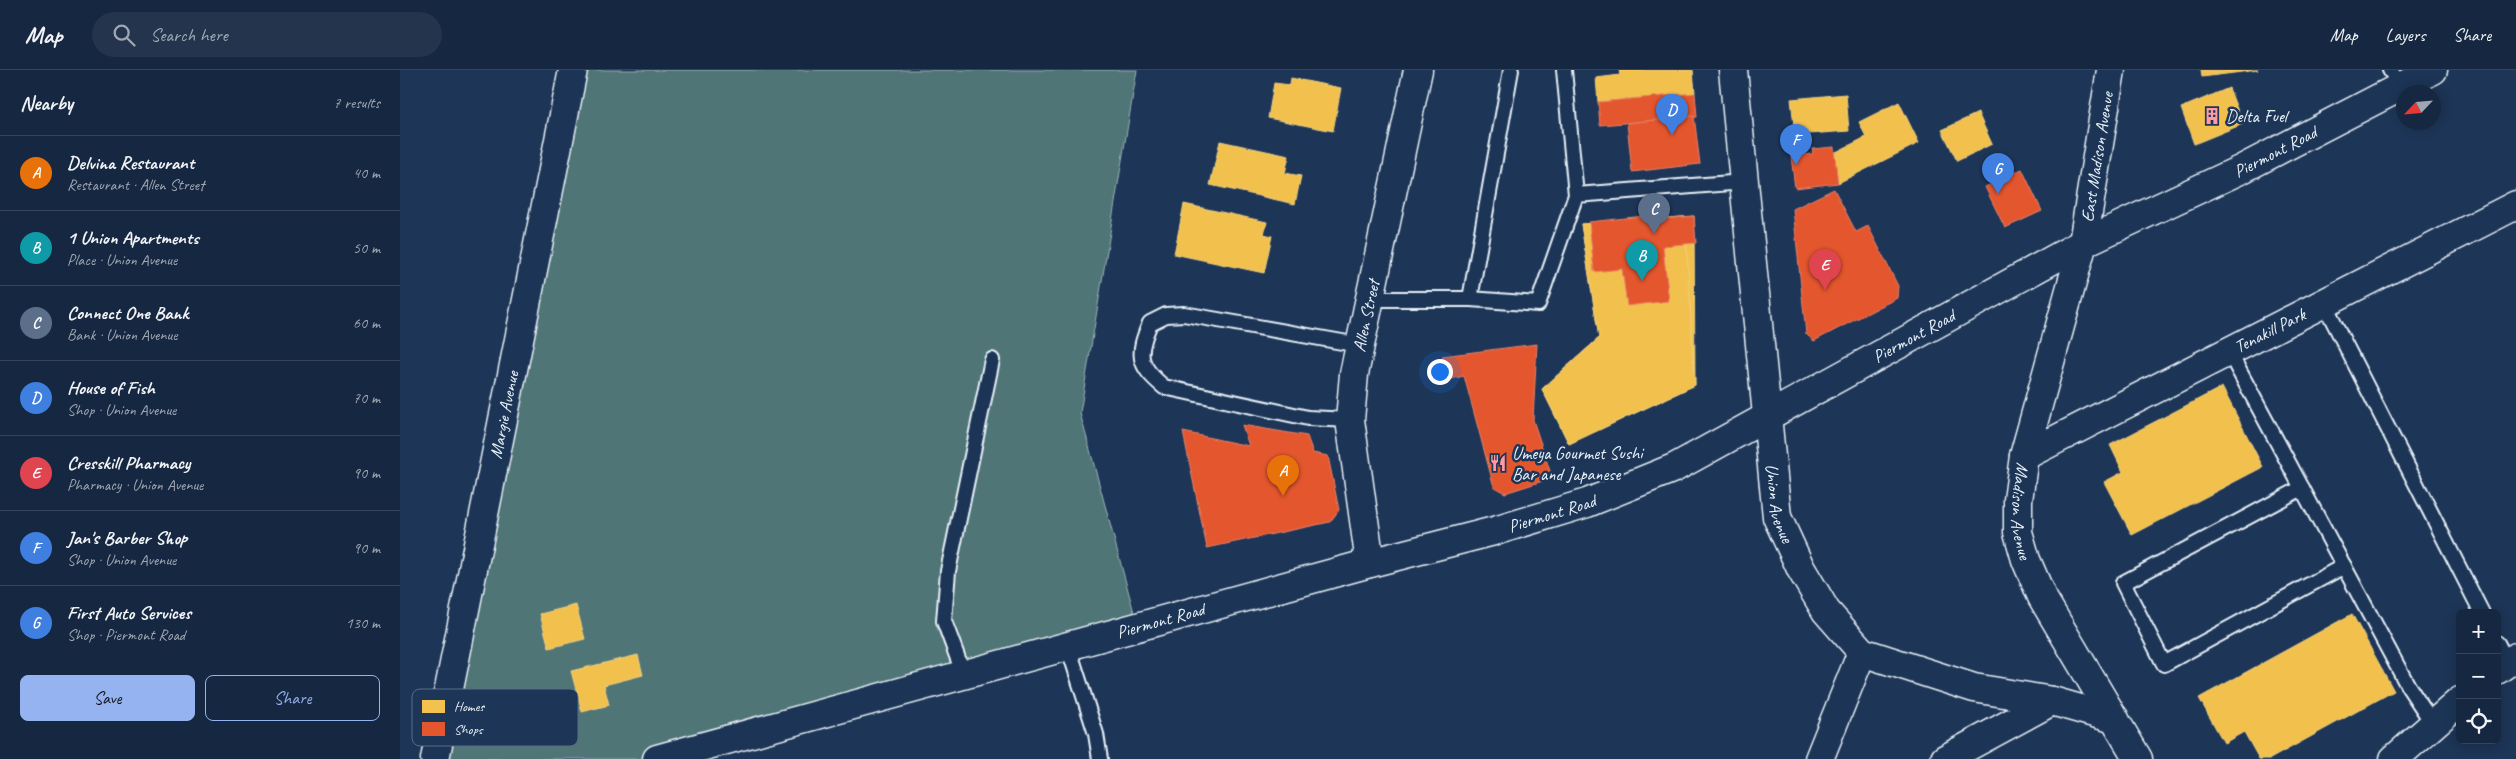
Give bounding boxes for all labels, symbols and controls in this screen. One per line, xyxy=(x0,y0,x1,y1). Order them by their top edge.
search box xyxy=(92,12,442,57)
text: Map xyxy=(25,20,62,50)
icon: search xyxy=(110,21,138,49)
text: Search here xyxy=(150,23,228,47)
text: Map xyxy=(2330,24,2358,46)
text: Layers xyxy=(2386,24,2425,46)
text: Share xyxy=(2453,24,2491,46)
north arrow xyxy=(2396,85,2441,130)
text: Nearby xyxy=(20,90,73,116)
street label: East Madison Avenue xyxy=(2076,90,2118,223)
text: 7 results xyxy=(333,93,380,113)
pin: D xyxy=(1656,94,1688,135)
place label: Delta Fuel xyxy=(2226,105,2290,127)
building icon: Delta Fuel xyxy=(2202,106,2222,126)
street label: Piermont Road xyxy=(2230,120,2323,182)
pin: F xyxy=(1780,124,1812,165)
text: Delvina Restaurant xyxy=(67,151,194,175)
pin: G xyxy=(1982,153,2014,194)
text: A xyxy=(32,163,40,183)
text: 40 m xyxy=(353,163,380,183)
text: Restaurant · Allen Street xyxy=(67,175,204,195)
pin: C xyxy=(1638,193,1670,234)
text: 1 Union Apartments xyxy=(67,226,199,250)
text: B xyxy=(32,238,40,258)
text: 50 m xyxy=(353,238,380,258)
pin: B xyxy=(1626,240,1658,281)
pin: E xyxy=(1809,249,1841,290)
text: Place · Union Avenue xyxy=(67,250,177,270)
street label: Allen Street xyxy=(1348,275,1385,354)
text: Connect One Bank xyxy=(67,301,188,325)
street label: Piermont Road xyxy=(1869,303,1961,368)
street label: Tenakill Park xyxy=(2231,303,2310,358)
text: C xyxy=(32,313,40,333)
text: 60 m xyxy=(353,313,380,333)
text: Bank · Union Avenue xyxy=(67,325,177,345)
your location xyxy=(1427,359,1453,385)
street label: Margie Avenue xyxy=(484,368,524,461)
text: House of Fish xyxy=(67,376,155,400)
text: D xyxy=(31,388,41,408)
text: 70 m xyxy=(353,388,380,408)
text: Shop · Union Avenue xyxy=(67,400,176,420)
place label: Umeya Gourmet Sushi Bar and Japanese xyxy=(1512,442,1645,485)
text: Cresskill Pharmacy xyxy=(67,451,190,475)
restaurant icon: Umeya Gourmet Sushi Bar and Japanese xyxy=(1488,453,1508,473)
pin: A xyxy=(1267,455,1299,496)
street label: Madison Avenue xyxy=(2007,461,2037,563)
text: E xyxy=(32,463,40,483)
text: 90 m xyxy=(353,463,380,483)
street label: Union Avenue xyxy=(1761,463,1799,547)
text: Pharmacy · Union Avenue xyxy=(67,475,203,495)
street label: Piermont Road xyxy=(1506,489,1602,537)
text: Jan's Barber Shop xyxy=(67,526,187,550)
text: F xyxy=(32,538,40,558)
text: 90 m xyxy=(353,538,380,558)
text: Shop · Union Avenue xyxy=(67,550,176,570)
street label: Piermont Road xyxy=(1114,597,1210,643)
text: First Auto Services xyxy=(67,601,191,625)
map controls xyxy=(2456,609,2501,744)
button: + xyxy=(2456,609,2501,654)
text: G xyxy=(32,613,40,633)
text: 130 m xyxy=(346,613,380,633)
text: Shop · Piermont Road xyxy=(67,625,185,645)
button: − xyxy=(2456,654,2501,699)
button: Save xyxy=(20,675,195,721)
button: Share xyxy=(205,675,380,721)
legend xyxy=(412,689,578,746)
text: Homes xyxy=(454,698,485,715)
button: locate xyxy=(2456,699,2501,744)
text: Shops xyxy=(454,721,484,738)

